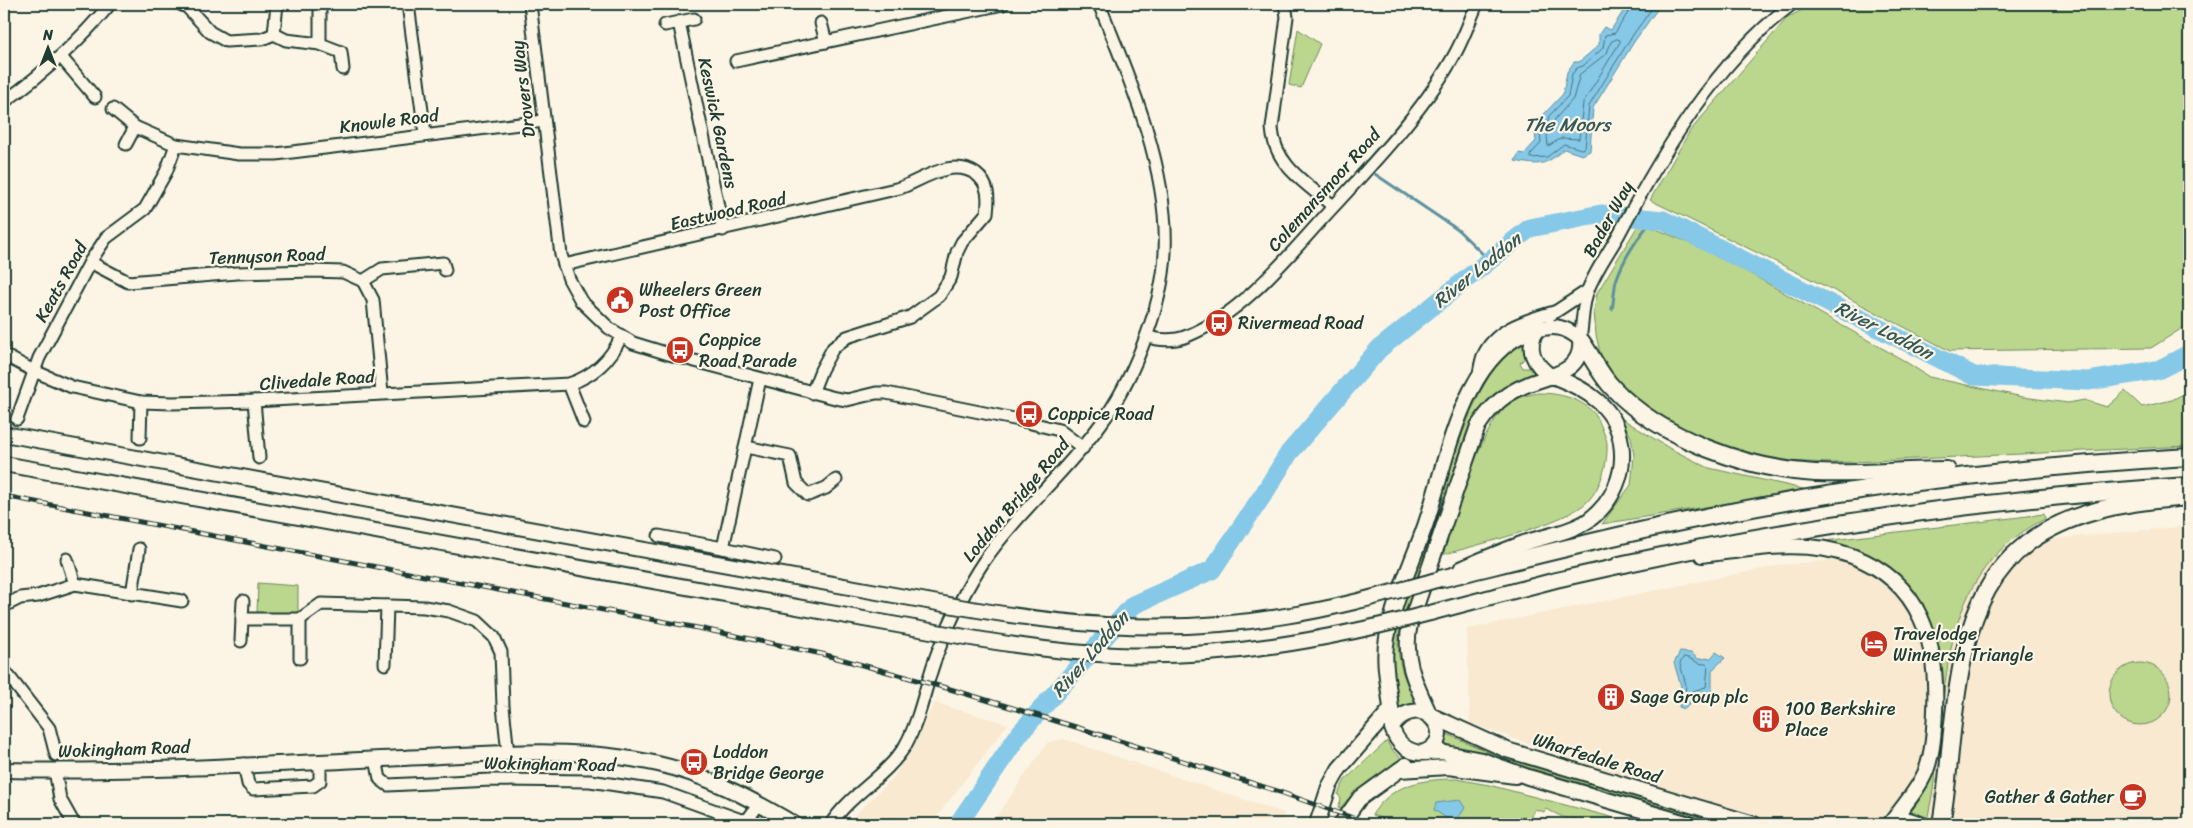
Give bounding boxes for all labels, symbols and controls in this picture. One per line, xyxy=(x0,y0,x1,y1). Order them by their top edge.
north arrow xyxy=(22,22,72,72)
text: N xyxy=(42,23,53,48)
street label: Drovers Way xyxy=(501,38,545,139)
street label: Keswick Gardens xyxy=(688,54,748,192)
street label: Knowle Road xyxy=(338,99,442,143)
water label: The Moors xyxy=(1524,108,1612,141)
street label: Colemansmoor Road xyxy=(1259,119,1390,259)
street label: Bader Way xyxy=(1574,174,1643,263)
street label: Eastwood Road xyxy=(667,182,791,240)
water label: River Loddon xyxy=(1425,223,1530,316)
street label: Keats Road xyxy=(26,234,97,328)
street label: Tennyson Road xyxy=(208,238,327,274)
place label: Wheelers Green Post Office xyxy=(639,274,762,327)
public building icon: Wheelers Green Post Office xyxy=(605,285,635,315)
water label: River Loddon xyxy=(1829,291,1940,370)
place label: Rivermead Road xyxy=(1238,307,1365,339)
bus stop icon: Rivermead Road xyxy=(1204,308,1234,338)
place label: Coppice Road Parade xyxy=(699,324,797,377)
bus stop icon: Coppice Road Parade xyxy=(665,335,695,365)
street label: Clivedale Road xyxy=(258,360,377,400)
place label: Coppice Road xyxy=(1048,398,1155,430)
bus stop icon: Coppice Road xyxy=(1014,399,1044,429)
street label: Loddon Bridge Road xyxy=(954,429,1079,570)
water label: River Loddon xyxy=(1043,602,1138,705)
place label: Travelodge Winnersh Triangle xyxy=(1893,618,2034,671)
hotel icon: Travelodge Winnersh Triangle xyxy=(1859,629,1889,659)
place label: Sage Group plc xyxy=(1630,681,1748,713)
building icon: Sage Group plc xyxy=(1596,682,1626,712)
place label: 100 Berkshire Place xyxy=(1785,693,1896,746)
building icon: 100 Berkshire Place xyxy=(1751,704,1781,734)
street label: Wharfedale Road xyxy=(1529,723,1667,793)
street label: Wokingham Road xyxy=(58,731,192,767)
place label: Loddon Bridge George xyxy=(713,736,824,789)
street label: Wokingham Road xyxy=(484,747,618,781)
bus stop icon: Loddon Bridge George xyxy=(679,747,709,777)
place label: Gather & Gather xyxy=(1985,781,2116,813)
cafe icon: Gather & Gather xyxy=(2118,782,2148,812)

